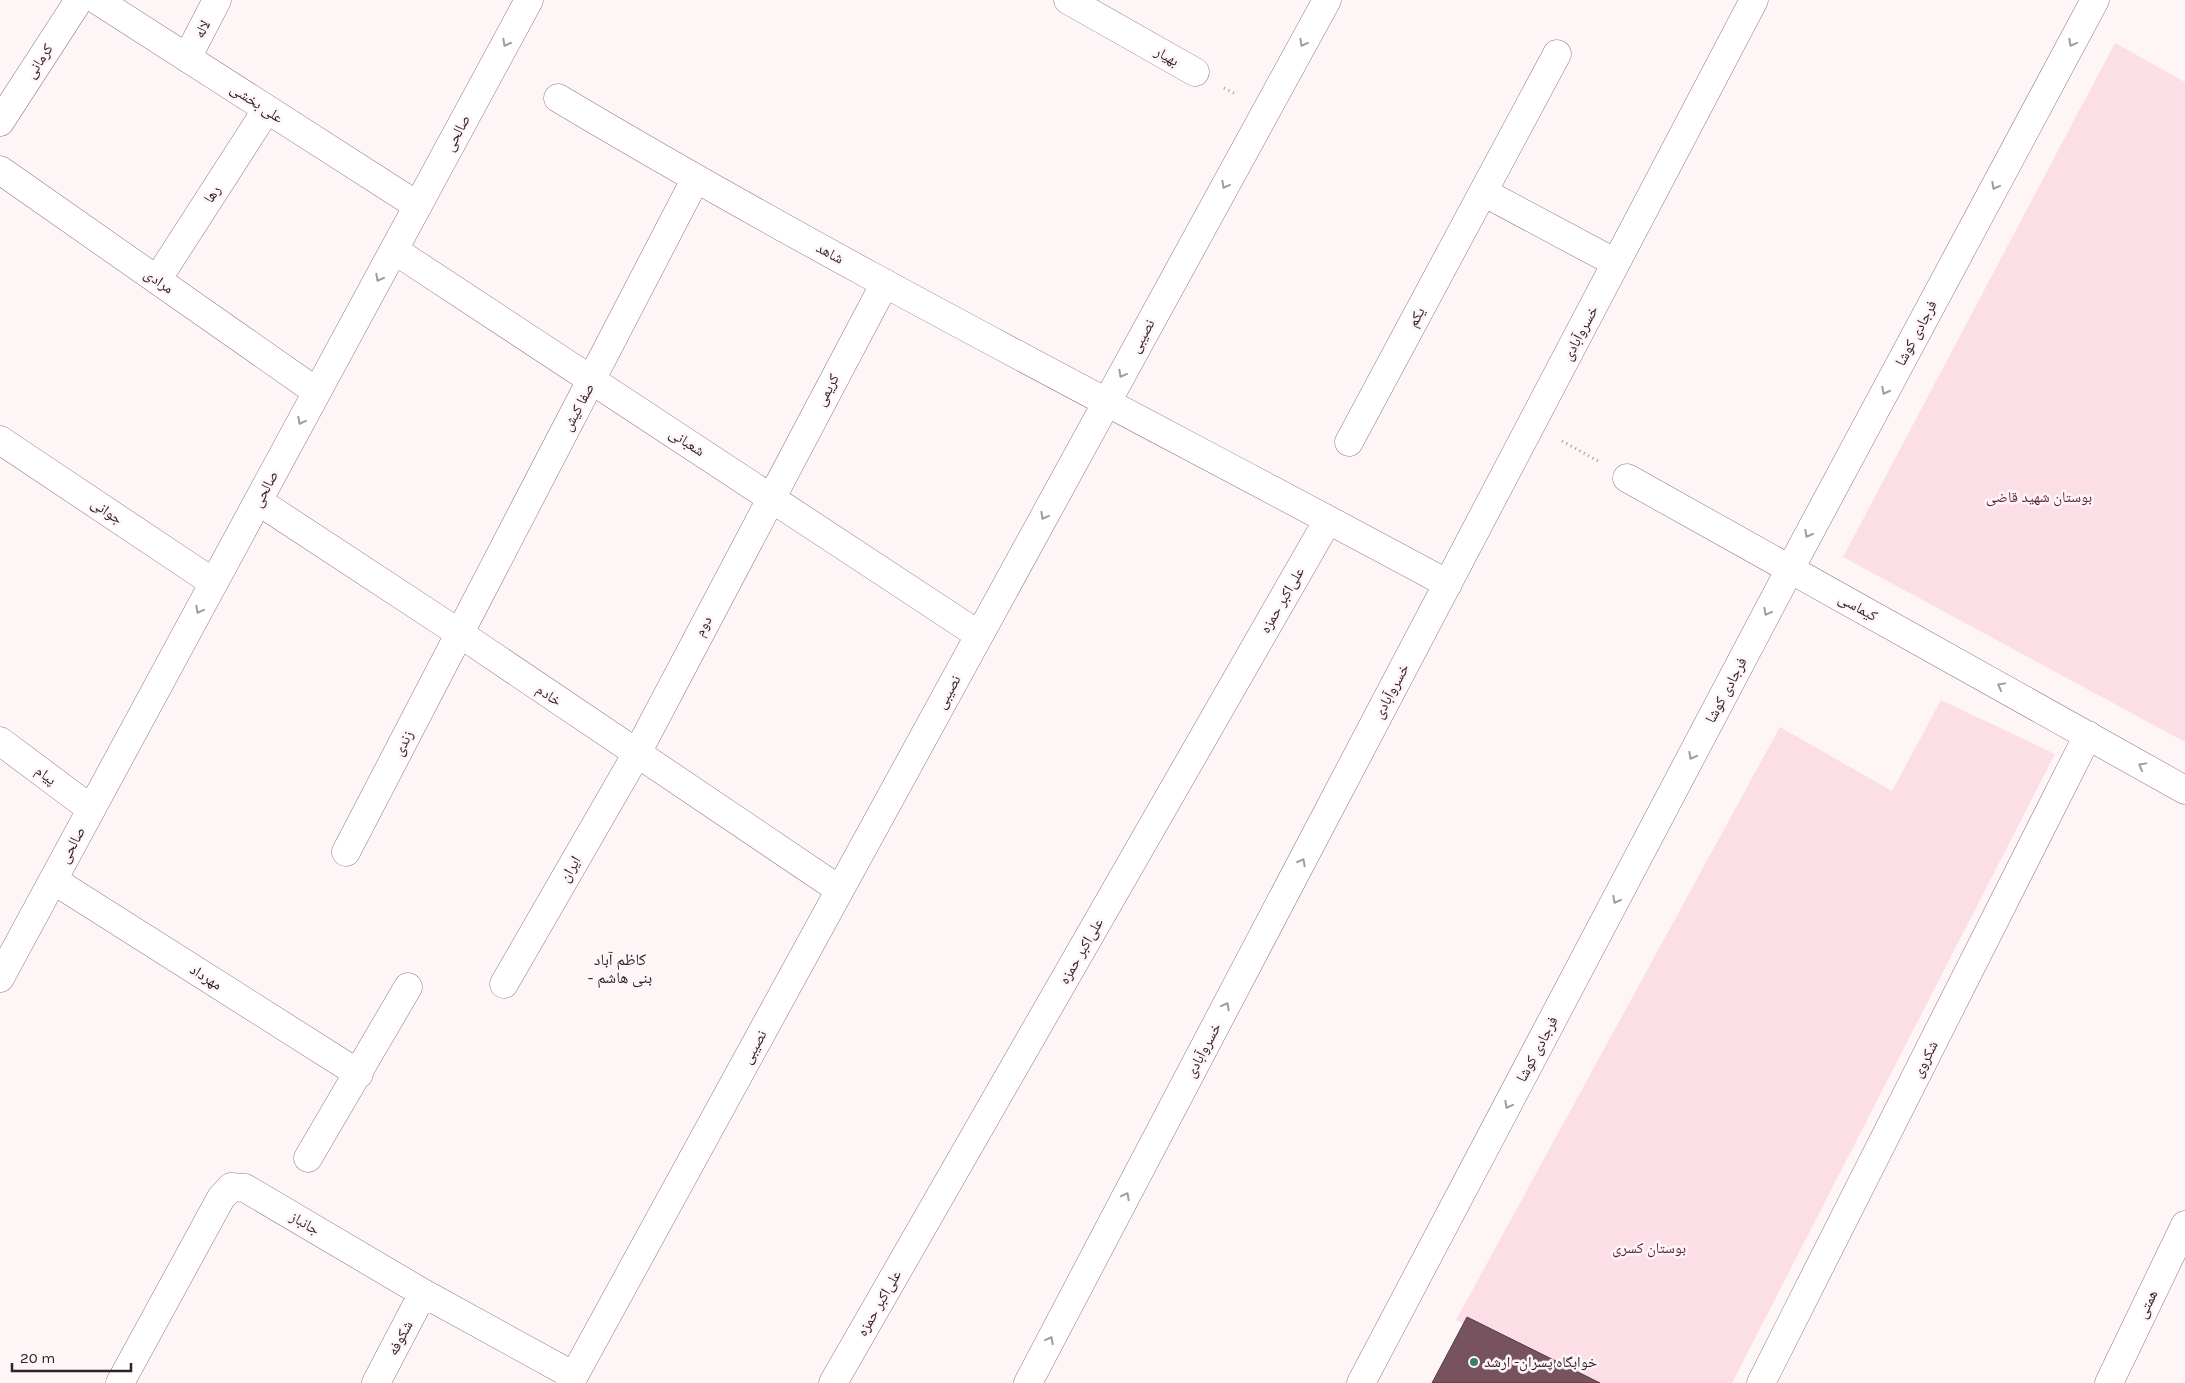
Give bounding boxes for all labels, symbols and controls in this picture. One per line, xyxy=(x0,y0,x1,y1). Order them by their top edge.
street label: لاله xyxy=(190,17,214,41)
one-way arrow xyxy=(1300,37,1310,46)
one-way arrow xyxy=(502,38,512,47)
one-way arrow xyxy=(2068,38,2078,47)
street label: کرمانی xyxy=(21,40,58,82)
street label: بهیار xyxy=(1151,41,1182,70)
street label: علی بخشی xyxy=(227,79,287,128)
street label: صالحی xyxy=(440,112,475,155)
one-way arrow xyxy=(1222,180,1232,189)
one-way arrow xyxy=(1991,181,2001,190)
street label: رها xyxy=(200,182,224,206)
street label: شاهد xyxy=(813,238,847,268)
street label: مرادی xyxy=(140,264,177,298)
one-way arrow xyxy=(375,273,385,282)
street label: فرجادی کوشا xyxy=(1891,297,1942,369)
street label: خسروآبادی xyxy=(1558,302,1603,364)
street label: یکم xyxy=(1403,304,1430,331)
street label: نصیبی xyxy=(1125,316,1159,357)
one-way arrow xyxy=(1118,368,1128,377)
street label: کریمی xyxy=(811,371,844,410)
street label: صفا کیش xyxy=(558,380,599,435)
one-way arrow xyxy=(1881,386,1891,395)
one-way arrow xyxy=(298,416,308,425)
street label: شعبانی xyxy=(665,424,708,461)
street label: صالحی xyxy=(248,468,283,511)
park label: بوستان شهید قاضی xyxy=(1986,488,2092,507)
street label: جوانی xyxy=(87,494,127,529)
one-way arrow xyxy=(1040,511,1050,520)
one-way arrow xyxy=(1805,529,1815,538)
street label: علی‌اکبر حمزه xyxy=(1256,563,1309,637)
street label: کیماسی xyxy=(1835,589,1881,626)
one-way arrow xyxy=(195,605,205,614)
one-way arrow xyxy=(1763,607,1773,616)
street label: دوم xyxy=(690,613,717,640)
street label: فرجادی کوشا xyxy=(1701,654,1752,726)
street label: خسروآبادی xyxy=(1369,660,1414,722)
street label: نصیبی xyxy=(931,672,965,713)
street label: خادم xyxy=(532,680,566,711)
one-way arrow xyxy=(1997,683,2006,693)
street label: زندی xyxy=(389,727,418,759)
one-way arrow xyxy=(1688,750,1698,759)
street label: پیام xyxy=(31,761,60,790)
one-way arrow xyxy=(2139,762,2148,772)
street label: صالحی xyxy=(55,824,90,867)
street label: ایران xyxy=(555,853,585,886)
one-way arrow xyxy=(1295,858,1305,867)
one-way arrow xyxy=(1612,894,1622,903)
street label: علی‌اکبر حمزه xyxy=(1055,914,1108,988)
district label: کاظم آباد - بنی هاشم xyxy=(588,950,652,988)
street label: مهرداد xyxy=(187,960,226,994)
one-way arrow xyxy=(1220,1002,1230,1011)
street label: فرجادی کوشا xyxy=(1512,1013,1563,1085)
street label: خسروآبادی xyxy=(1181,1019,1226,1081)
street label: نصیبی xyxy=(737,1027,771,1068)
street label: شکروی xyxy=(1908,1037,1943,1081)
one-way arrow xyxy=(1504,1100,1514,1109)
one-way arrow xyxy=(1120,1192,1130,1201)
street label: جانباز xyxy=(286,1207,324,1239)
park label: بوستان کسری xyxy=(1612,1239,1686,1258)
street label: علی‌اکبر حمزه xyxy=(853,1266,906,1340)
street label: همتی xyxy=(2132,1287,2162,1322)
street label: شکوفه xyxy=(383,1317,417,1358)
one-way arrow xyxy=(1044,1336,1054,1345)
scale bar xyxy=(12,1340,131,1372)
text: 20 m xyxy=(20,1349,55,1367)
place label: خوابگاه پسران- ارشد xyxy=(1484,1353,1598,1372)
marker: خوابگاه پسران- ارشد xyxy=(1468,1356,1480,1368)

